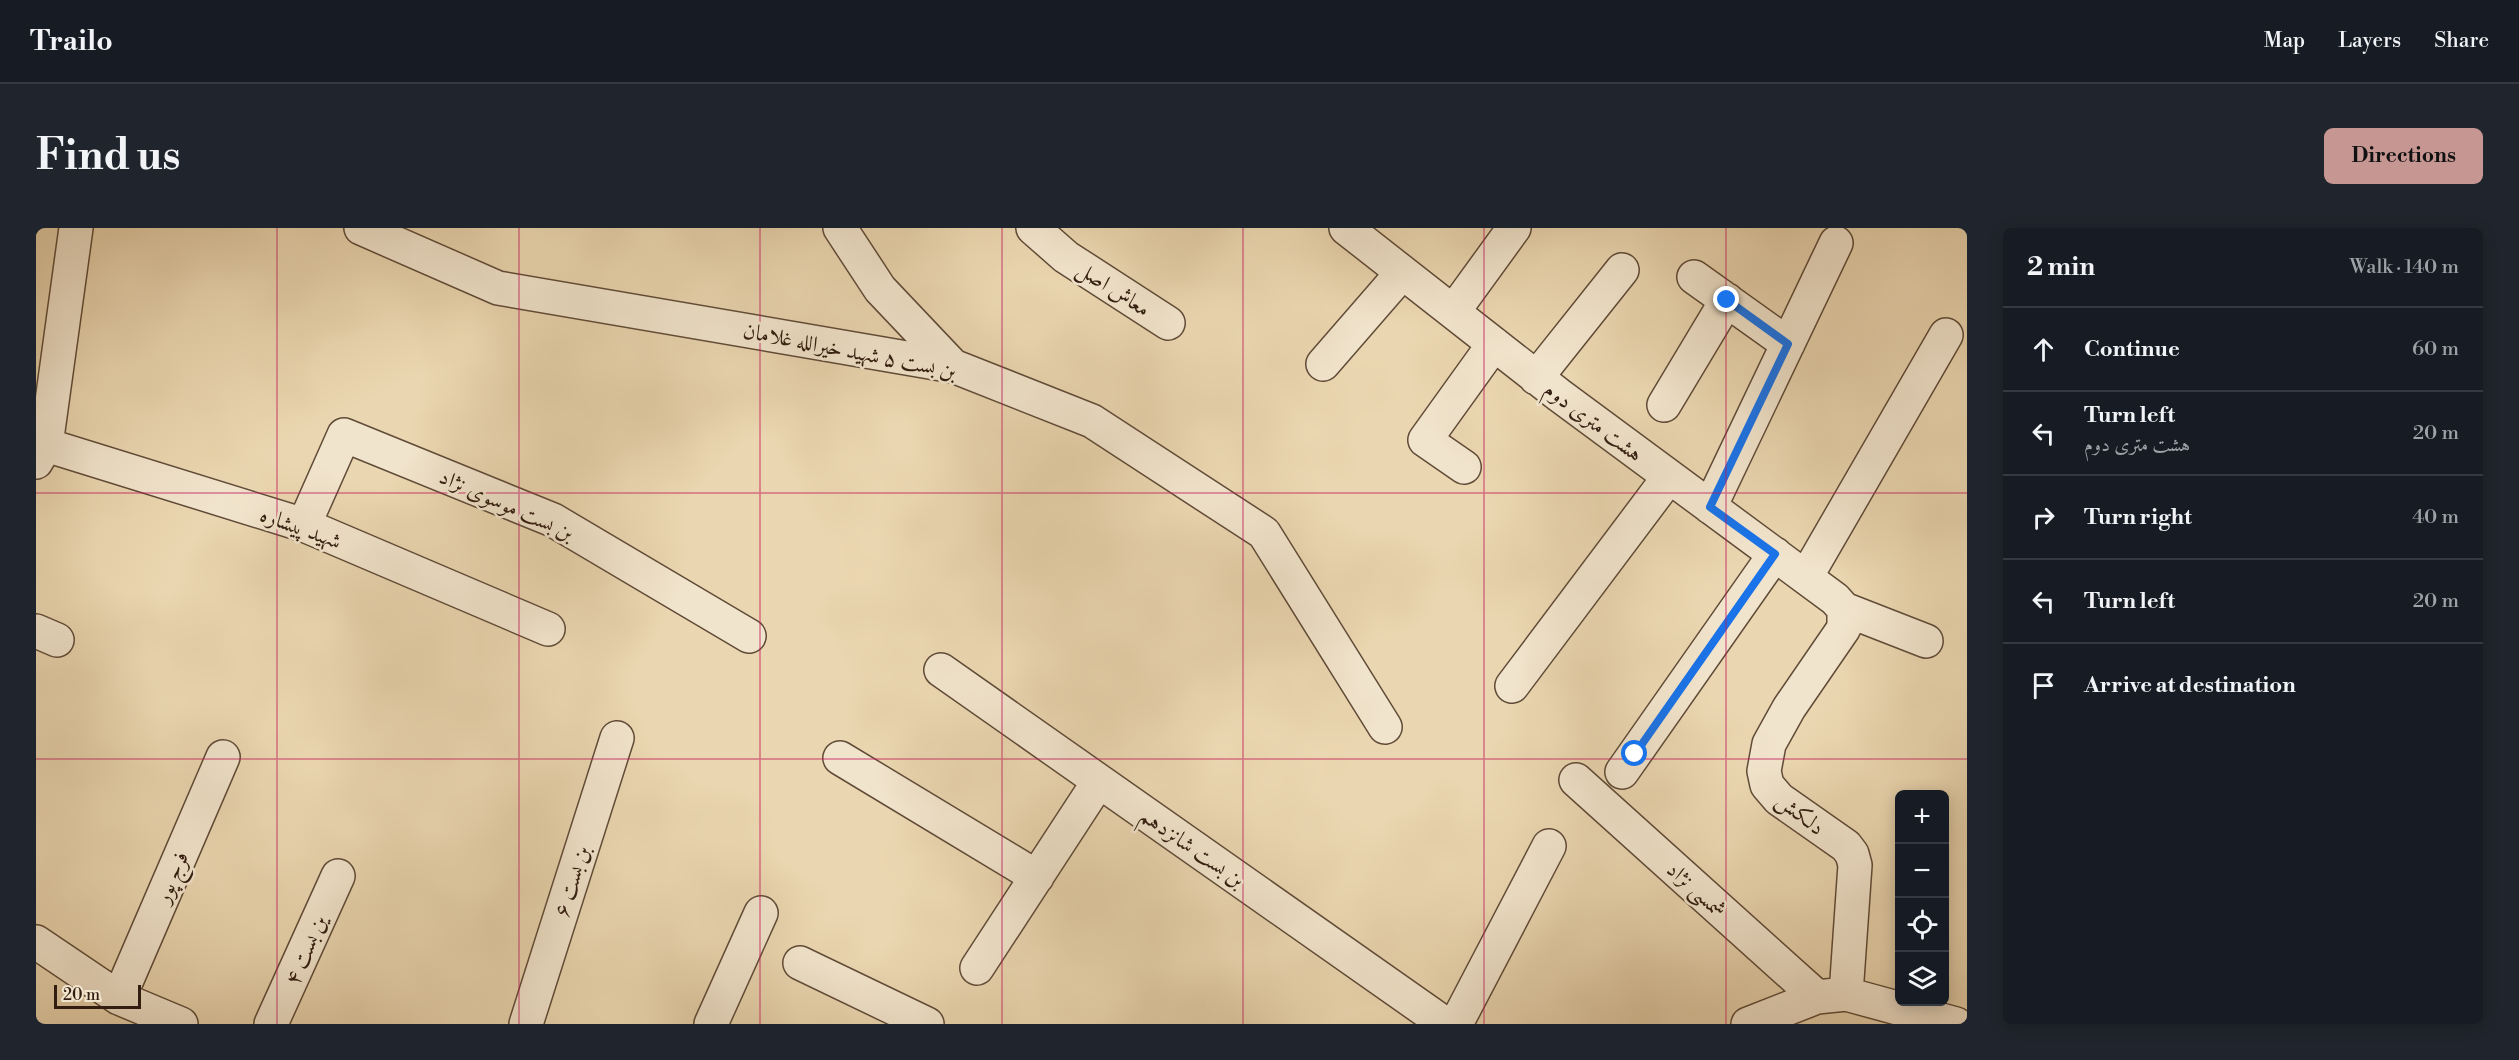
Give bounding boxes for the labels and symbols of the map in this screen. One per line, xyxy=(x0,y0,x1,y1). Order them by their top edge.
street label: معاش اصل xyxy=(1071,256,1155,324)
route end xyxy=(1713,286,1739,312)
street label: بن بست ۵ شهید خیرالله غلامان xyxy=(741,318,959,385)
street label: هشت متری دوم xyxy=(1535,376,1648,472)
street label: بن بست موسوی نژاد xyxy=(435,464,578,547)
street label: شهید پیشاره xyxy=(256,501,345,556)
route start xyxy=(1621,740,1647,766)
street label: دلکش xyxy=(1770,787,1830,842)
street label: بن بست شانزدهم xyxy=(1131,802,1250,899)
street label: بن بست ۶ xyxy=(548,842,597,921)
street label: فرج پور xyxy=(149,848,200,911)
street label: شمسی نژاد xyxy=(1660,856,1731,925)
street label: ین بست ۴ xyxy=(279,910,334,989)
scale bar xyxy=(54,982,141,1010)

